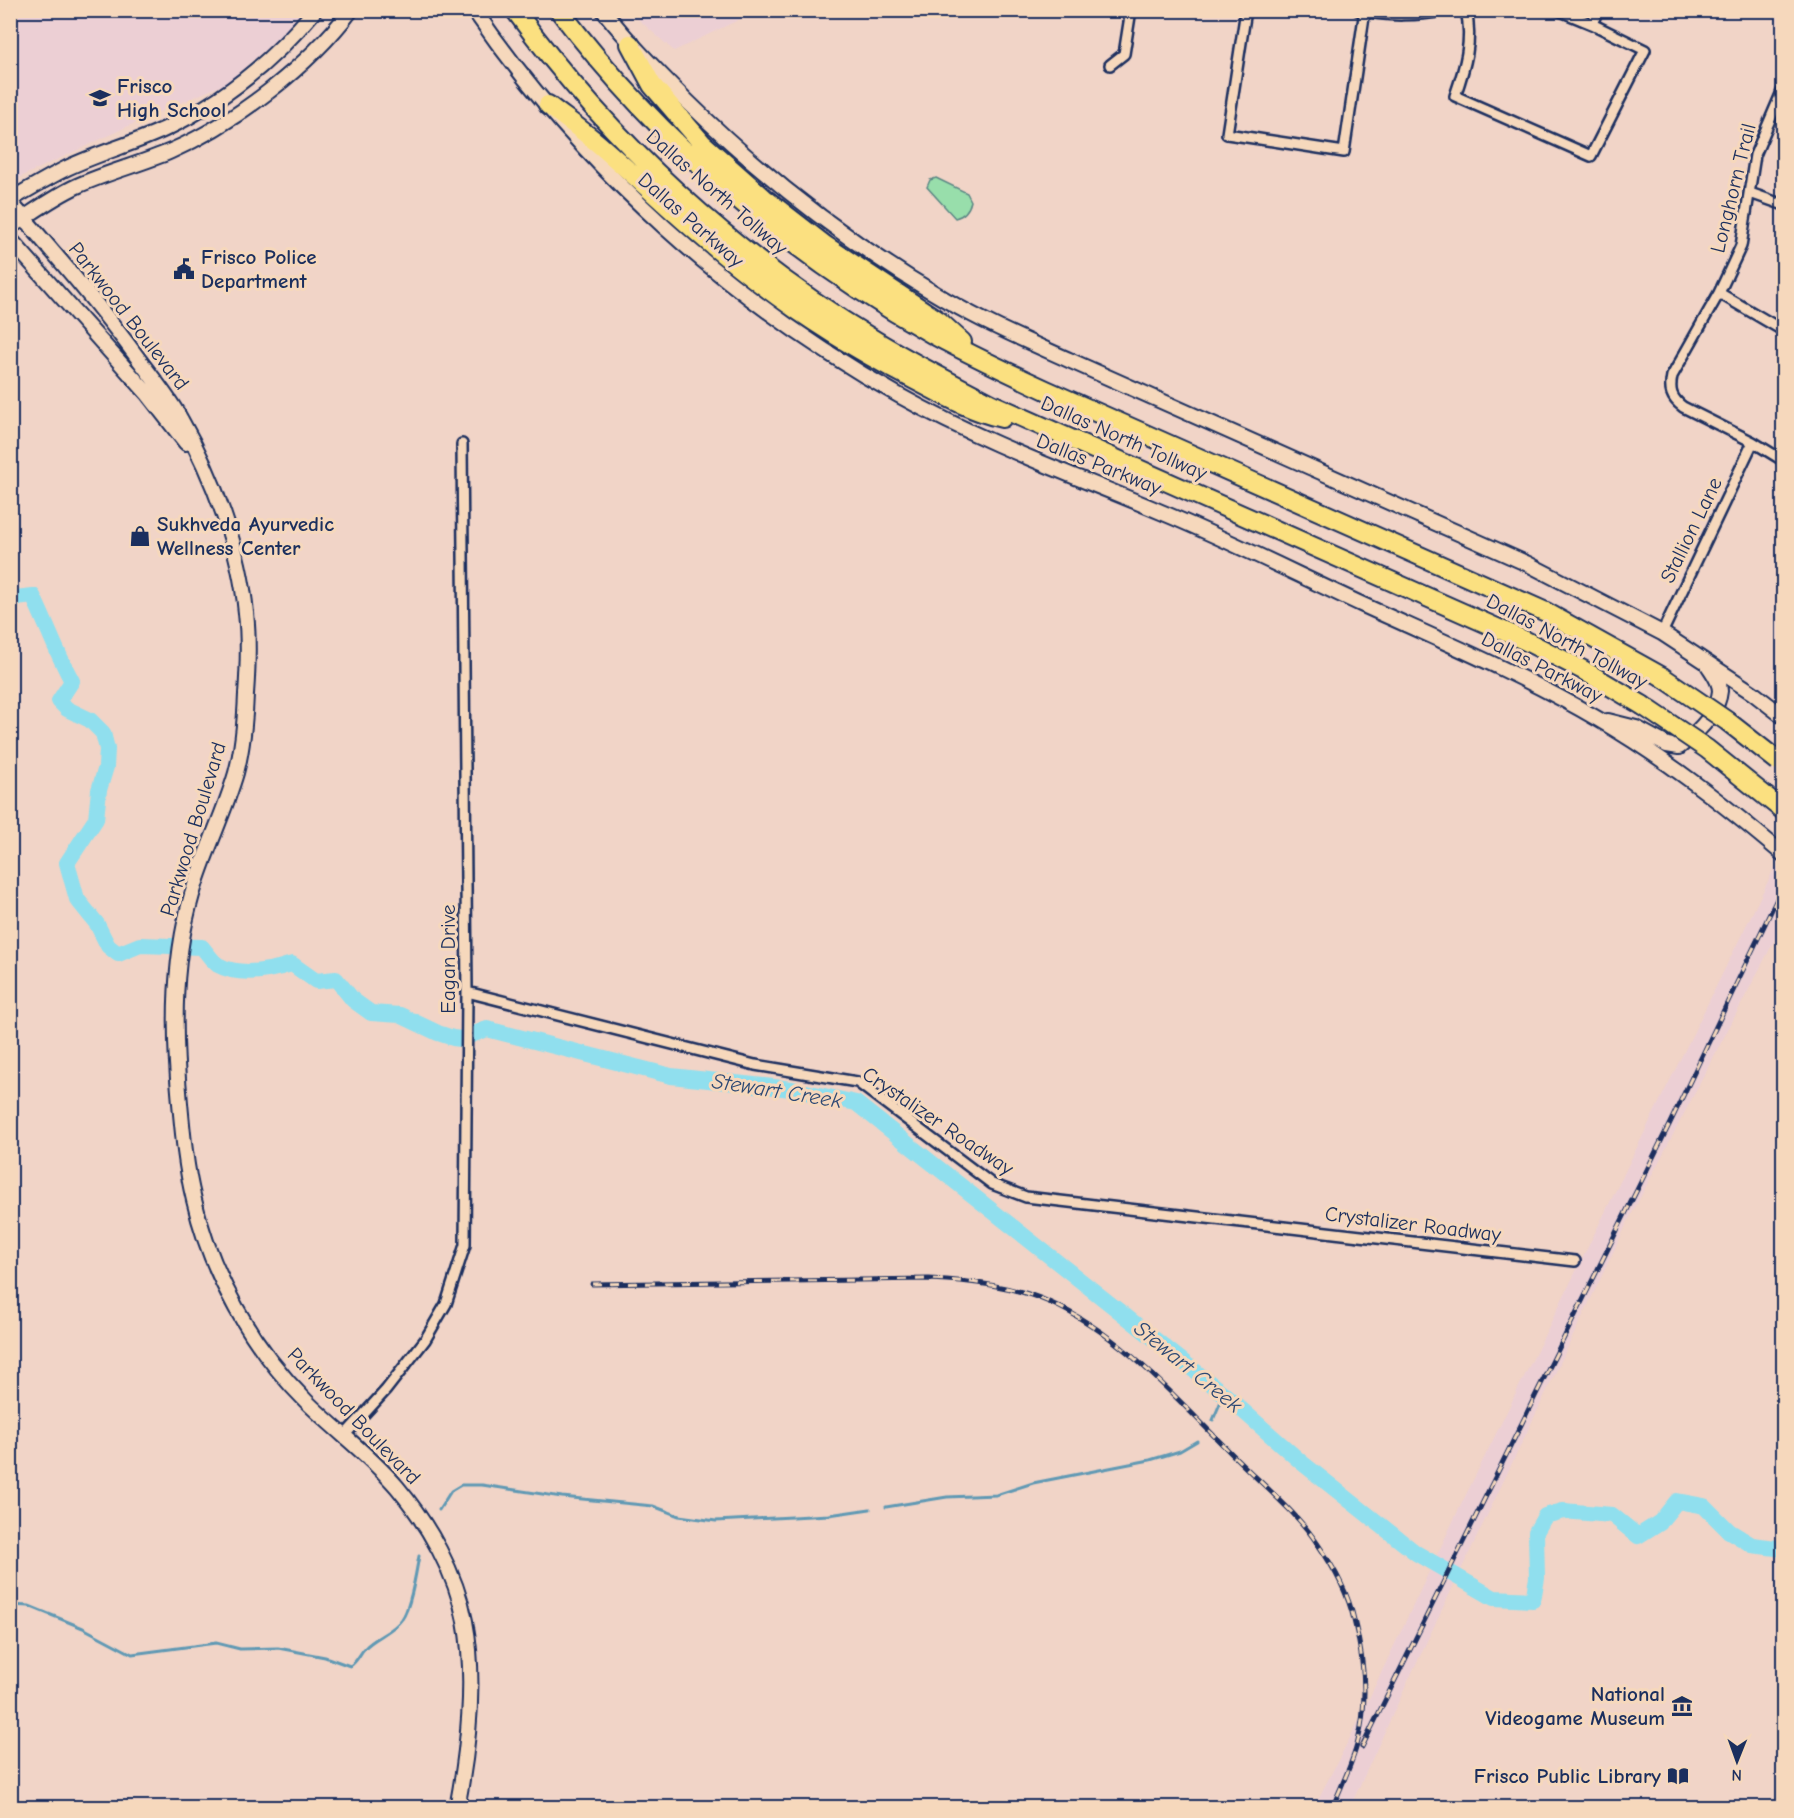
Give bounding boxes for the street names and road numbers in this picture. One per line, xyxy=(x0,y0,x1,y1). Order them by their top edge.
street label: Longhorn Trail xyxy=(1705,121,1761,255)
street label: Dallas North Tollway xyxy=(642,124,793,260)
street label: Dallas Parkway xyxy=(633,167,749,273)
street label: Parkwood Boulevard xyxy=(64,237,194,395)
street label: Dallas North Tollway xyxy=(1037,391,1211,486)
street label: Dallas Parkway xyxy=(1033,428,1165,500)
street label: Stallion Lane xyxy=(1655,473,1727,587)
street label: Dallas North Tollway xyxy=(1482,588,1652,694)
street label: Dallas Parkway xyxy=(1478,626,1607,708)
street label: Parkwood Boulevard xyxy=(155,739,231,919)
street label: Eagan Drive xyxy=(436,904,460,1014)
street label: Crystalizer Roadway xyxy=(858,1062,1019,1181)
street label: Crystalizer Roadway xyxy=(1324,1201,1503,1247)
street label: Parkwood Boulevard xyxy=(283,1343,425,1489)

